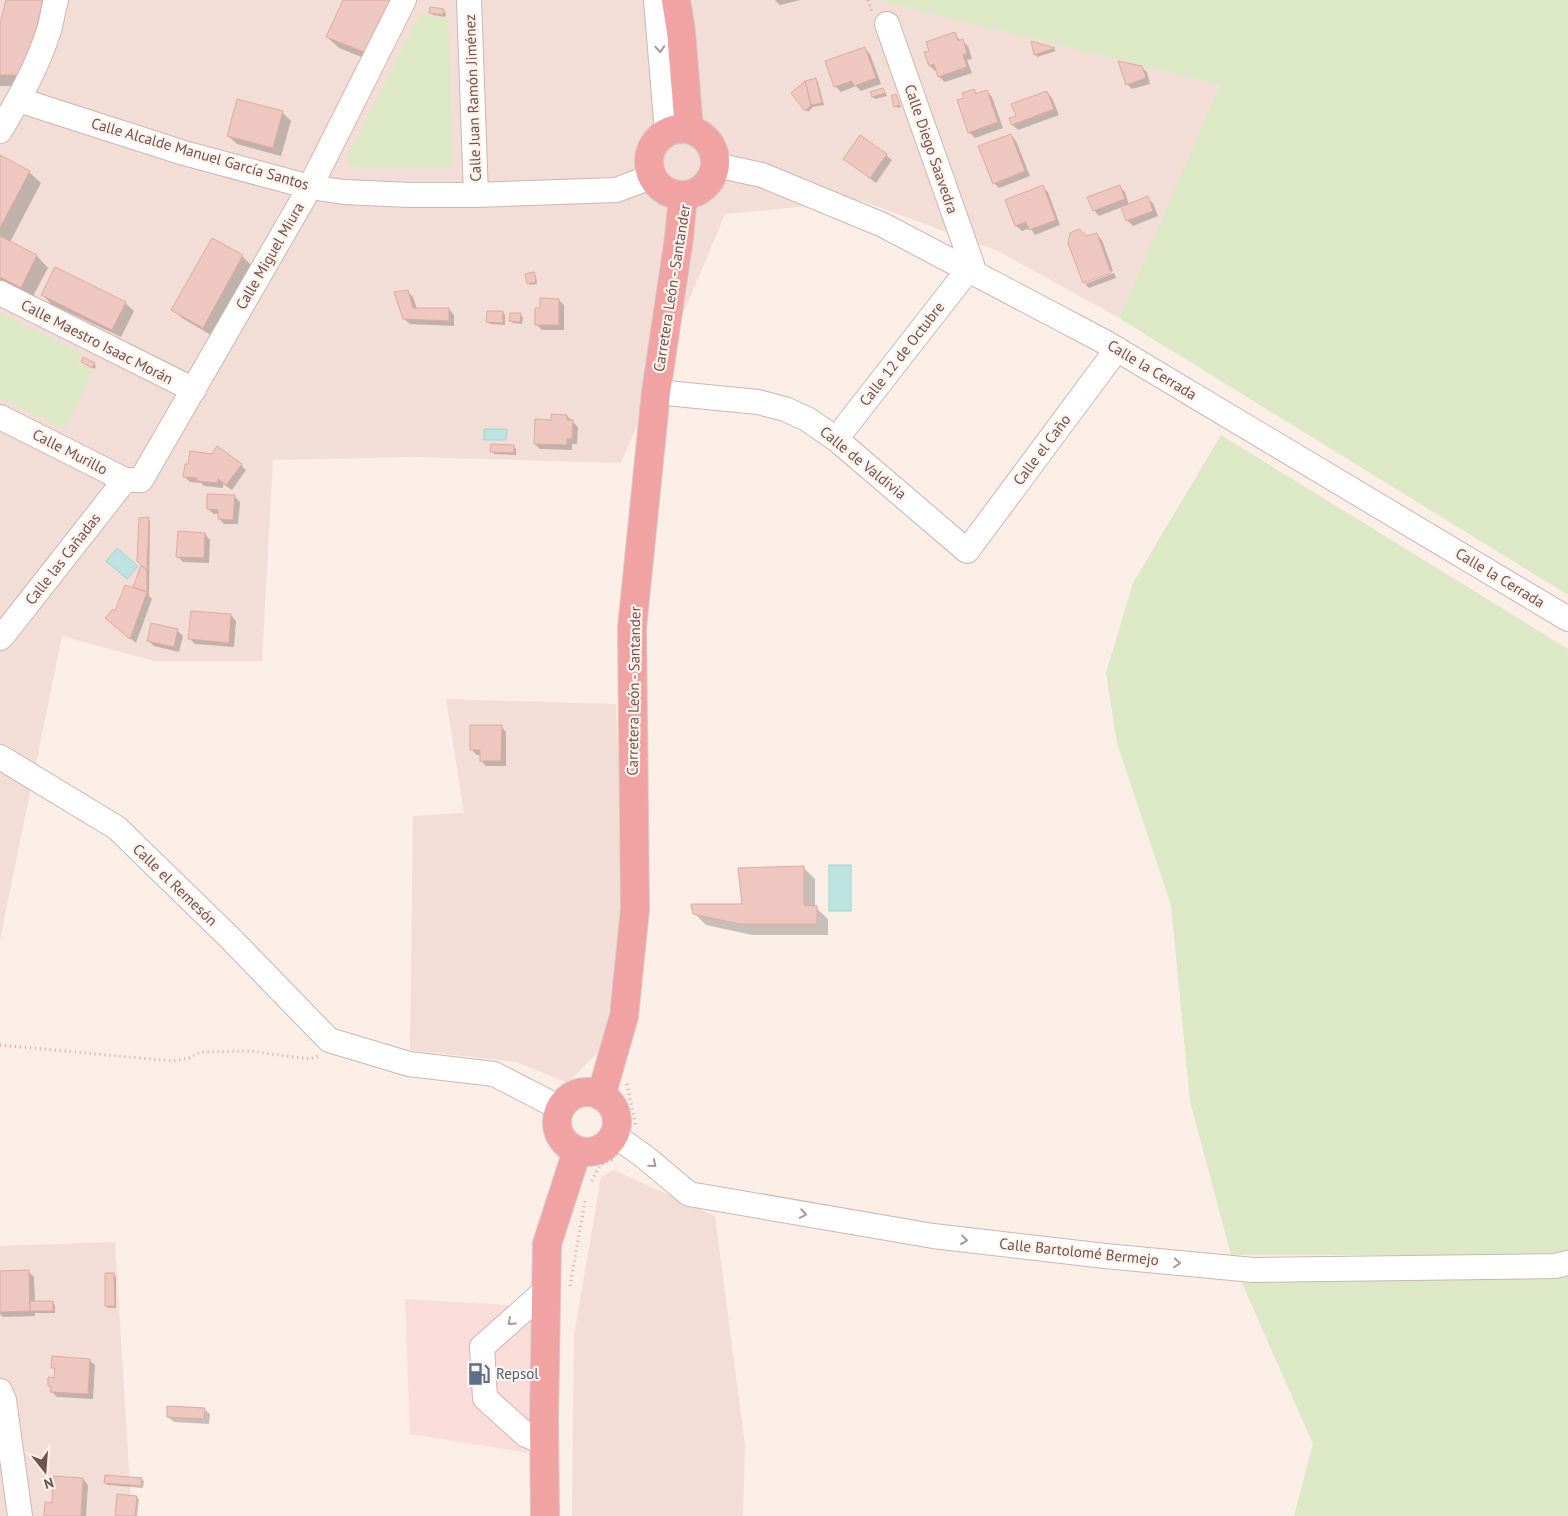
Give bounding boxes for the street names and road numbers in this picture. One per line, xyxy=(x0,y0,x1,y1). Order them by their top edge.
street label: Calle Juan Ramón Jiménez xyxy=(460,14,485,182)
street label: Calle Diego Saavedra xyxy=(900,82,963,216)
street label: Calle Alcalde Manuel García Santos xyxy=(89,113,311,194)
street label: Calle Miguel Miura xyxy=(231,199,308,313)
street label: Carretera León - Santander xyxy=(649,203,694,373)
street label: Calle Maestro Isaac Morán xyxy=(18,295,176,388)
street label: Calle 12 de Octubre xyxy=(855,298,948,410)
street label: Calle la Cerrada xyxy=(1104,335,1200,404)
street label: Calle el Caño xyxy=(1009,410,1075,489)
street label: Calle de Valdivia xyxy=(816,422,910,503)
street label: Calle Murillo xyxy=(29,424,111,479)
street label: Calle las Cañadas xyxy=(21,509,104,608)
street label: Calle la Cerrada xyxy=(1452,543,1548,612)
street label: Carretera León - Santander xyxy=(623,606,644,776)
street label: Calle el Remesón xyxy=(129,839,222,930)
street label: Calle Bartolomé Bermejo xyxy=(998,1234,1160,1269)

